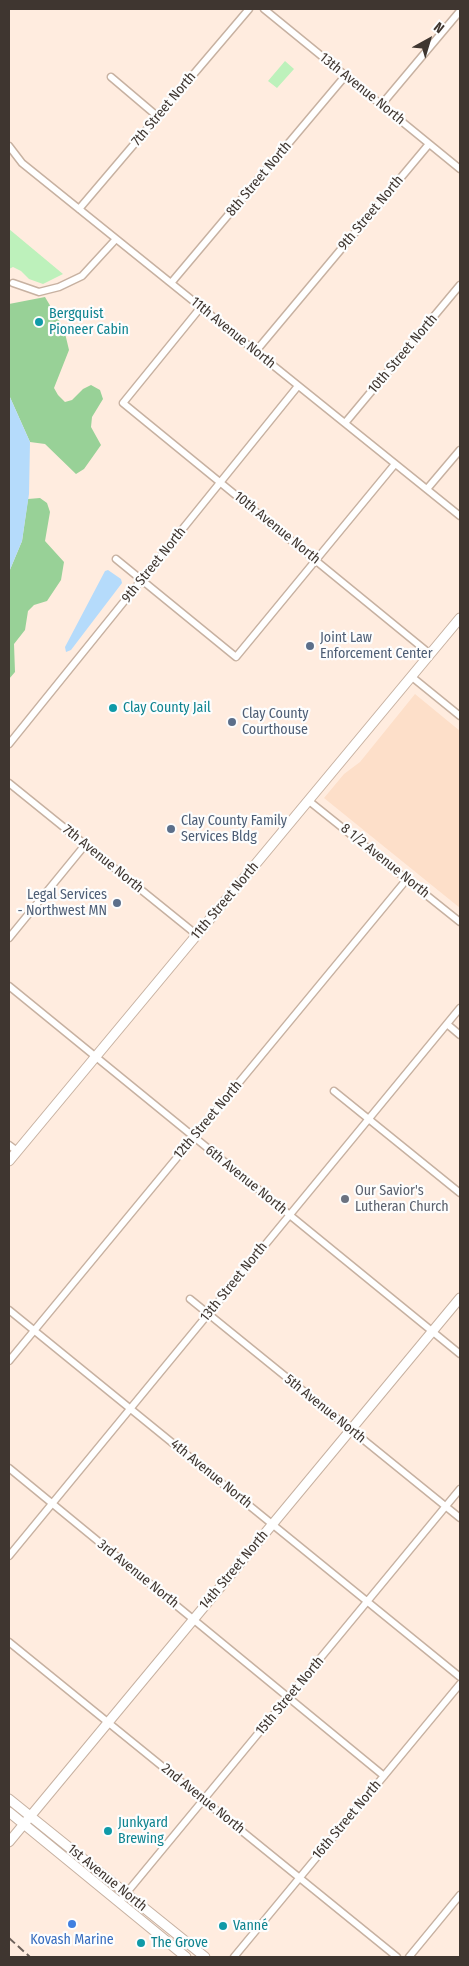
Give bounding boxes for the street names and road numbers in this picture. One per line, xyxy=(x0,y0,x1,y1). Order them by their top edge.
street label: 13th Avenue North xyxy=(316,49,408,129)
street label: 7th Street North xyxy=(128,69,200,149)
street label: 8th Street North xyxy=(223,138,295,220)
street label: 9th Street North xyxy=(335,172,407,254)
street label: 11th Avenue North xyxy=(187,294,279,372)
street label: 10th Street North xyxy=(365,311,441,397)
street label: 10th Avenue North xyxy=(231,488,323,568)
street label: 9th Street North xyxy=(118,524,190,606)
street label: 8 1/2 Avenue North xyxy=(337,820,433,902)
street label: 7th Avenue North xyxy=(59,821,147,897)
street label: 11th Street North xyxy=(188,859,262,943)
street label: 12th Street North xyxy=(170,1077,246,1163)
street label: 6th Avenue North xyxy=(202,1142,290,1218)
street label: 13th Street North xyxy=(197,1239,271,1325)
street label: 5th Avenue North xyxy=(281,1371,369,1447)
street label: 4th Avenue North xyxy=(167,1436,255,1512)
street label: 14th Street North xyxy=(196,1527,272,1613)
street label: 3rd Avenue North xyxy=(94,1536,182,1612)
street label: 15th Street North xyxy=(252,1653,328,1739)
street label: 2nd Avenue North xyxy=(158,1760,248,1838)
street label: 16th Street North xyxy=(309,1777,385,1863)
street label: 1st Avenue North xyxy=(64,1841,150,1915)

